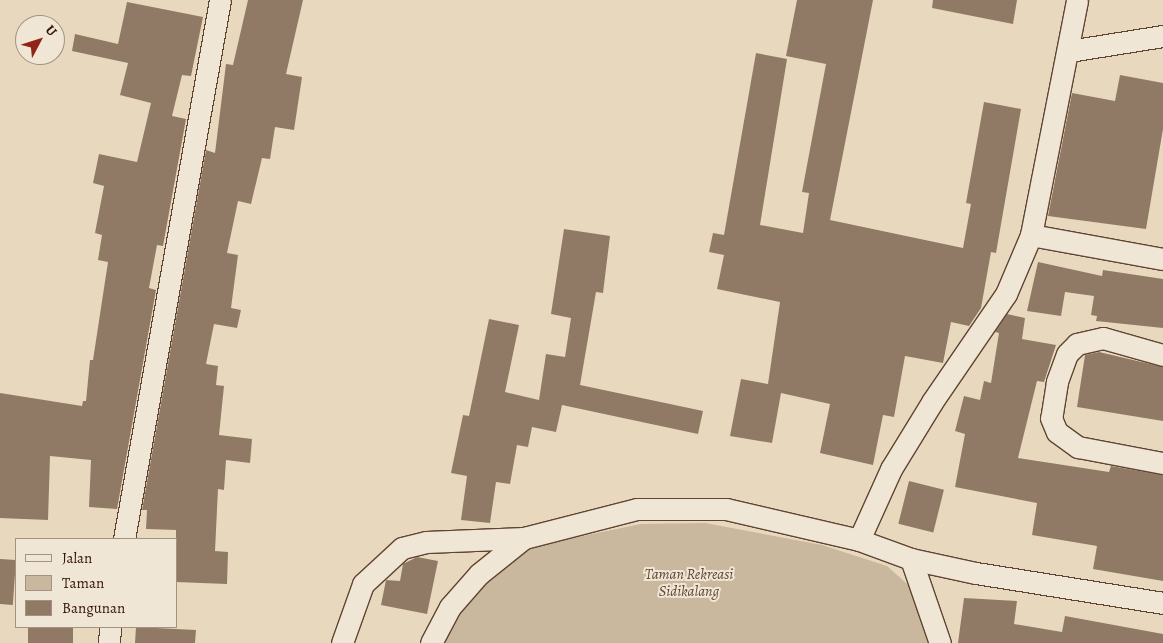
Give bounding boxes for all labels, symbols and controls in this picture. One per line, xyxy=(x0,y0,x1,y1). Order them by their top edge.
north arrow xyxy=(15,15,65,65)
text: U xyxy=(41,21,61,40)
legend xyxy=(15,538,178,628)
text: Jalan xyxy=(62,548,92,568)
park label: Taman Rekreasi Sidikalang xyxy=(645,565,733,600)
text: Taman xyxy=(62,573,104,593)
text: Bangunan xyxy=(62,598,125,618)

